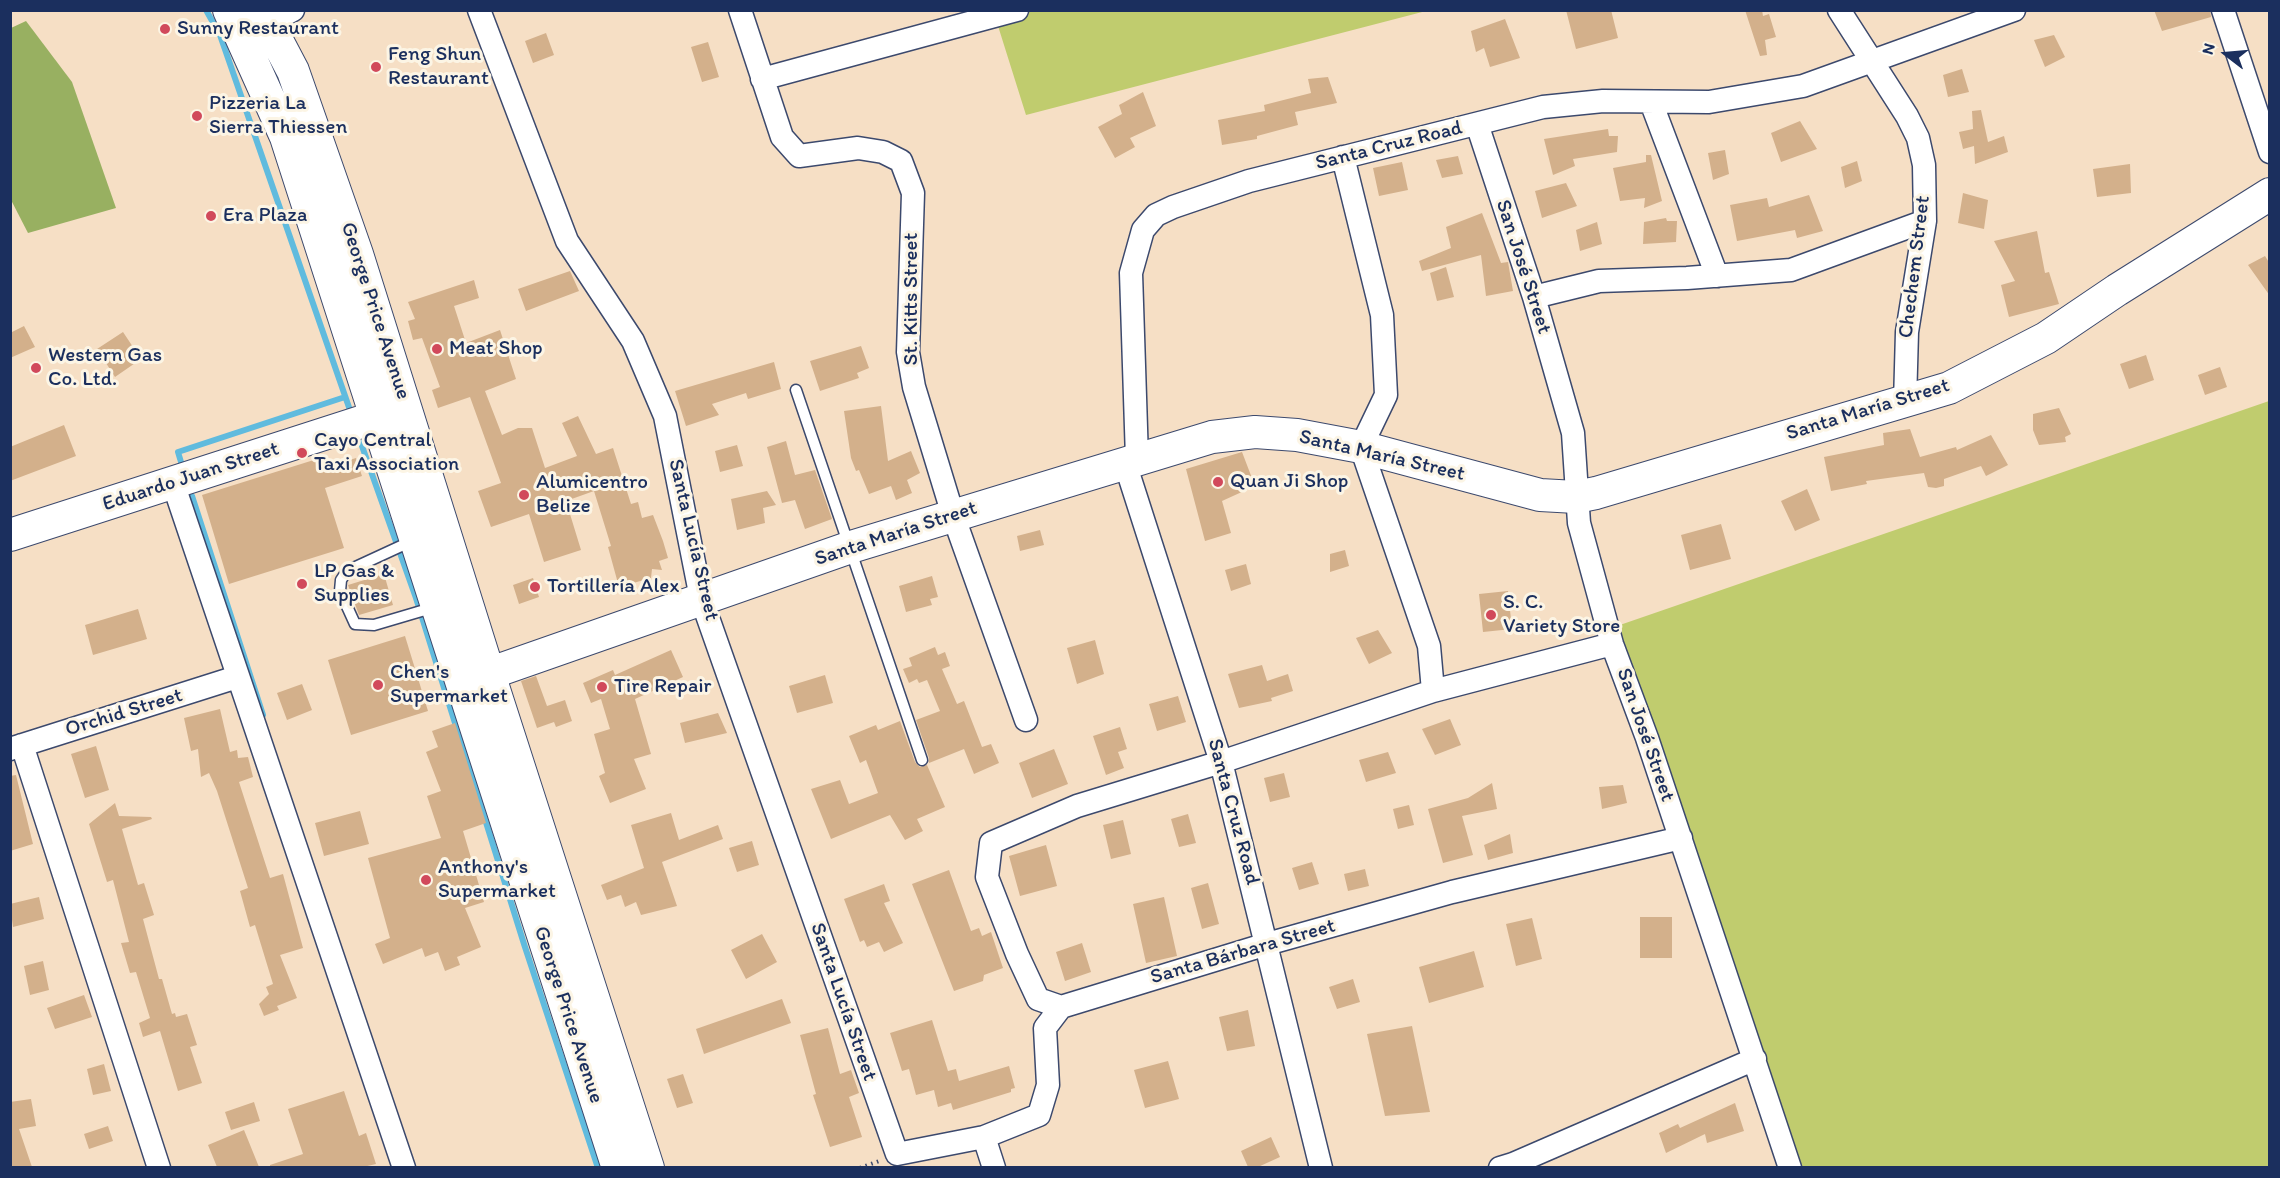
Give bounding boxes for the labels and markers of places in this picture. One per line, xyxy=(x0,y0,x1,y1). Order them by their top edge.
place label: Sunny Restaurant xyxy=(177,16,339,42)
marker: Sunny Restaurant xyxy=(158,22,172,36)
place label: Feng Shun Restaurant xyxy=(388,42,489,92)
marker: Feng Shun Restaurant xyxy=(369,60,383,74)
place label: Pizzeria La Sierra Thiessen xyxy=(209,91,347,141)
marker: Pizzeria La Sierra Thiessen xyxy=(190,109,204,123)
place label: Era Plaza xyxy=(223,203,307,229)
marker: Era Plaza xyxy=(204,209,218,223)
place label: Meat Shop xyxy=(449,336,543,362)
marker: Meat Shop xyxy=(430,342,444,356)
place label: Western Gas Co. Ltd. xyxy=(48,343,162,393)
marker: Western Gas Co. Ltd. xyxy=(29,361,43,375)
place label: Cayo Central Taxi Association xyxy=(314,428,459,478)
marker: Cayo Central Taxi Association xyxy=(295,446,309,460)
place label: Quan Ji Shop xyxy=(1230,469,1348,495)
place label: Alumicentro Belize xyxy=(536,470,648,520)
marker: Quan Ji Shop xyxy=(1211,475,1225,489)
marker: Alumicentro Belize xyxy=(517,488,531,502)
place label: LP Gas & Supplies xyxy=(314,559,394,609)
place label: Tortillería Alex xyxy=(547,574,679,600)
marker: LP Gas & Supplies xyxy=(295,577,309,591)
marker: Tortillería Alex xyxy=(528,580,542,594)
place label: S. C. Variety Store xyxy=(1503,590,1620,640)
marker: S. C. Variety Store xyxy=(1484,608,1498,622)
place label: Chen's Supermarket xyxy=(390,660,508,710)
place label: Tire Repair xyxy=(614,674,711,700)
marker: Chen's Supermarket xyxy=(371,678,385,692)
marker: Tire Repair xyxy=(595,680,609,694)
place label: Anthony's Supermarket xyxy=(438,855,556,905)
marker: Anthony's Supermarket xyxy=(419,873,433,887)

